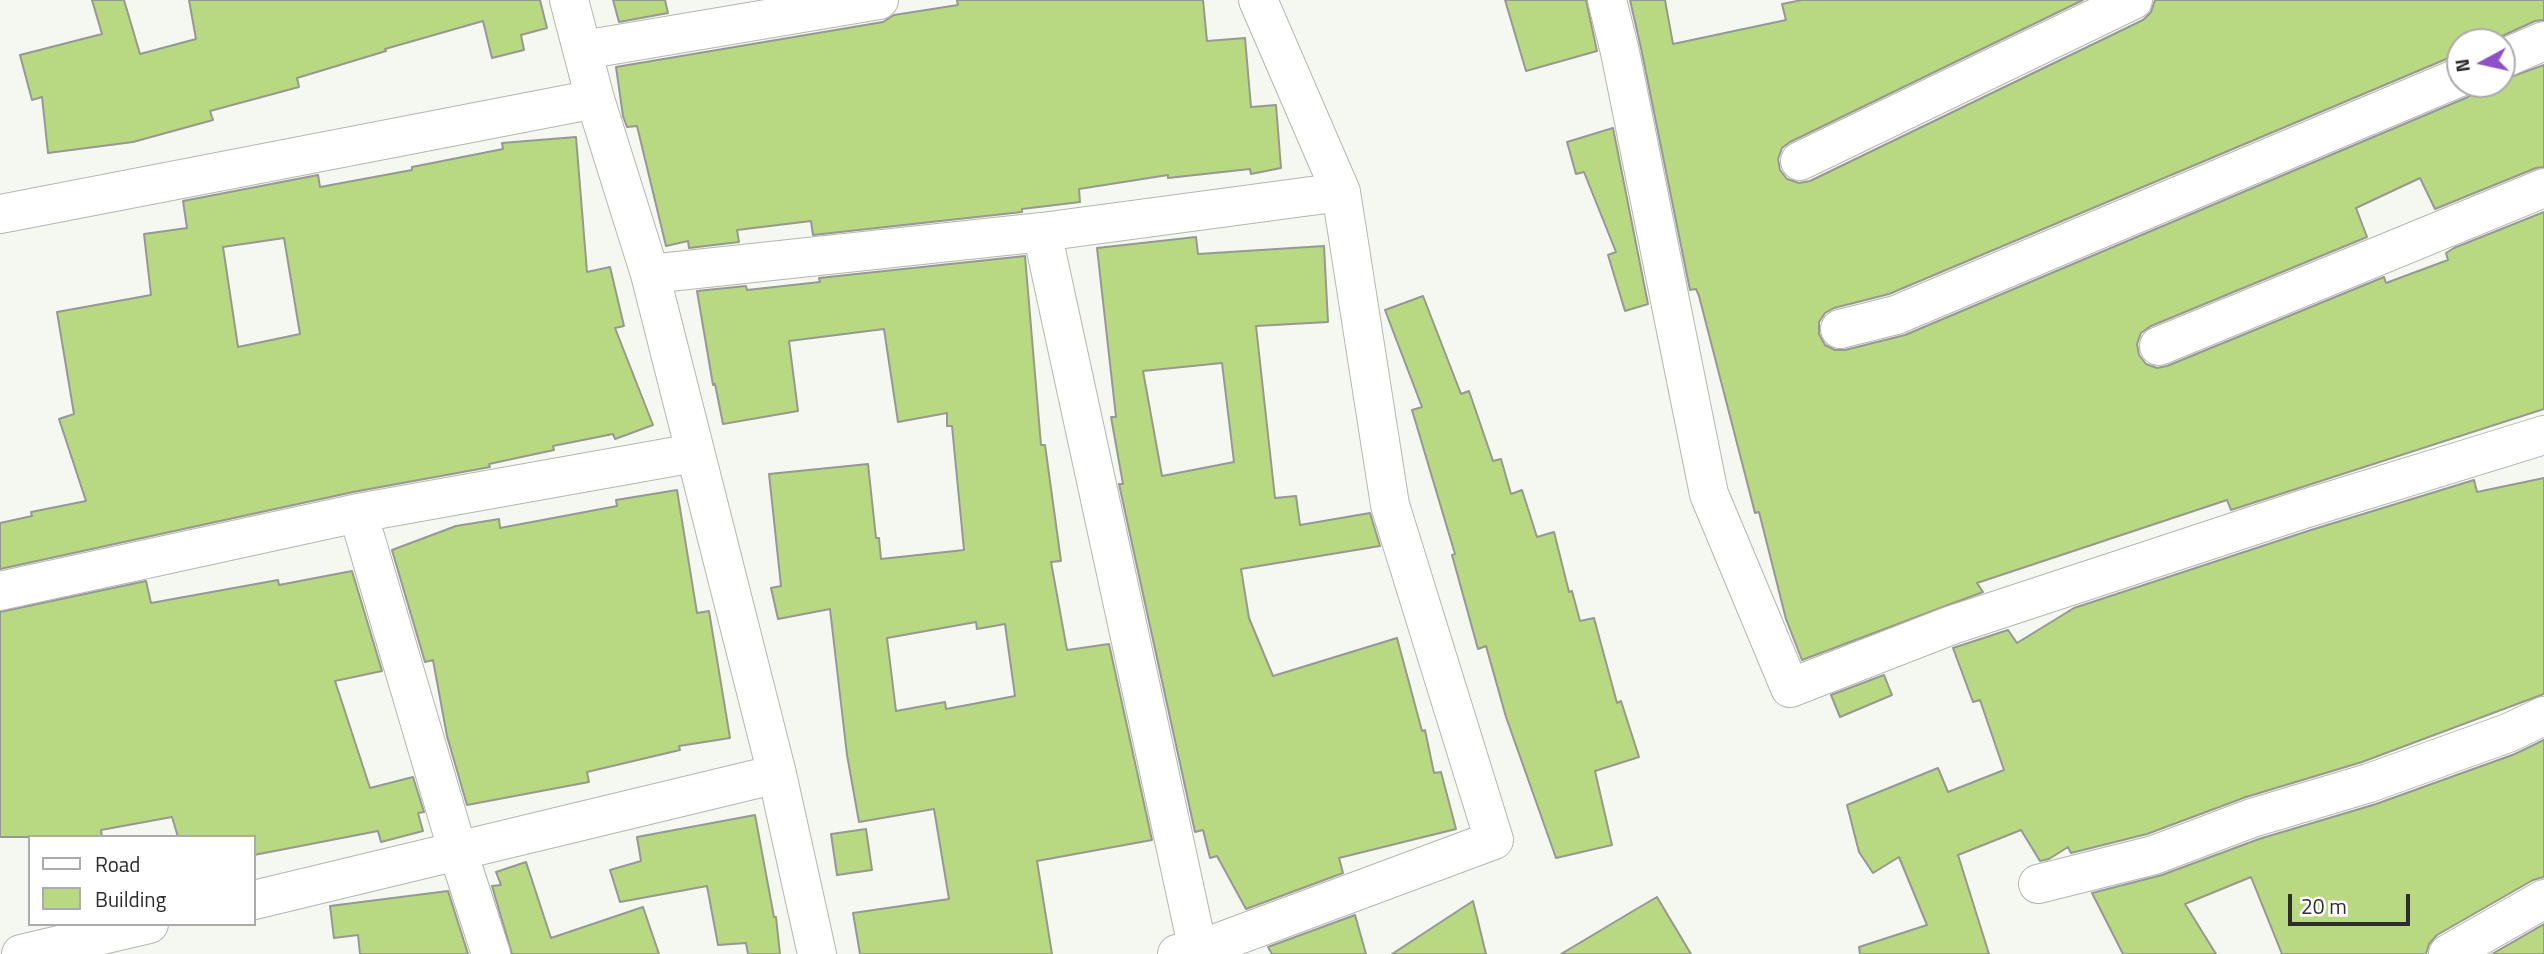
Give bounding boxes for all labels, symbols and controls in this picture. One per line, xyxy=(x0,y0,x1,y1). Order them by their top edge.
north arrow xyxy=(2446,28,2516,98)
text: N xyxy=(2446,57,2477,74)
legend xyxy=(28,835,256,926)
text: Road xyxy=(95,848,140,880)
scale bar xyxy=(2292,880,2414,924)
text: Building xyxy=(95,883,166,915)
text: 20 m xyxy=(2301,890,2347,922)

